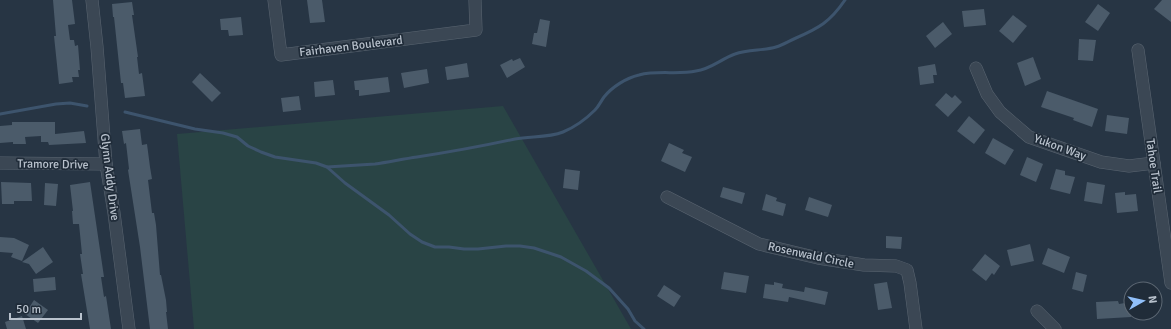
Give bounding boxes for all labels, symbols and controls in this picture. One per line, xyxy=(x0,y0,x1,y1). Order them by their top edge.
street label: Fairhaven Boulevard xyxy=(298,33,404,60)
street label: Yukon Way xyxy=(1032,131,1088,164)
street label: Glynn Addy Drive xyxy=(97,133,122,221)
street label: Tahoe Trail xyxy=(1142,138,1165,195)
street label: Tramore Drive xyxy=(17,156,89,173)
street label: Rosenwald Circle xyxy=(766,239,855,272)
north arrow xyxy=(1123,281,1163,321)
scale bar xyxy=(10,295,81,321)
text: N xyxy=(1145,295,1159,304)
text: 50 m xyxy=(16,302,41,317)

